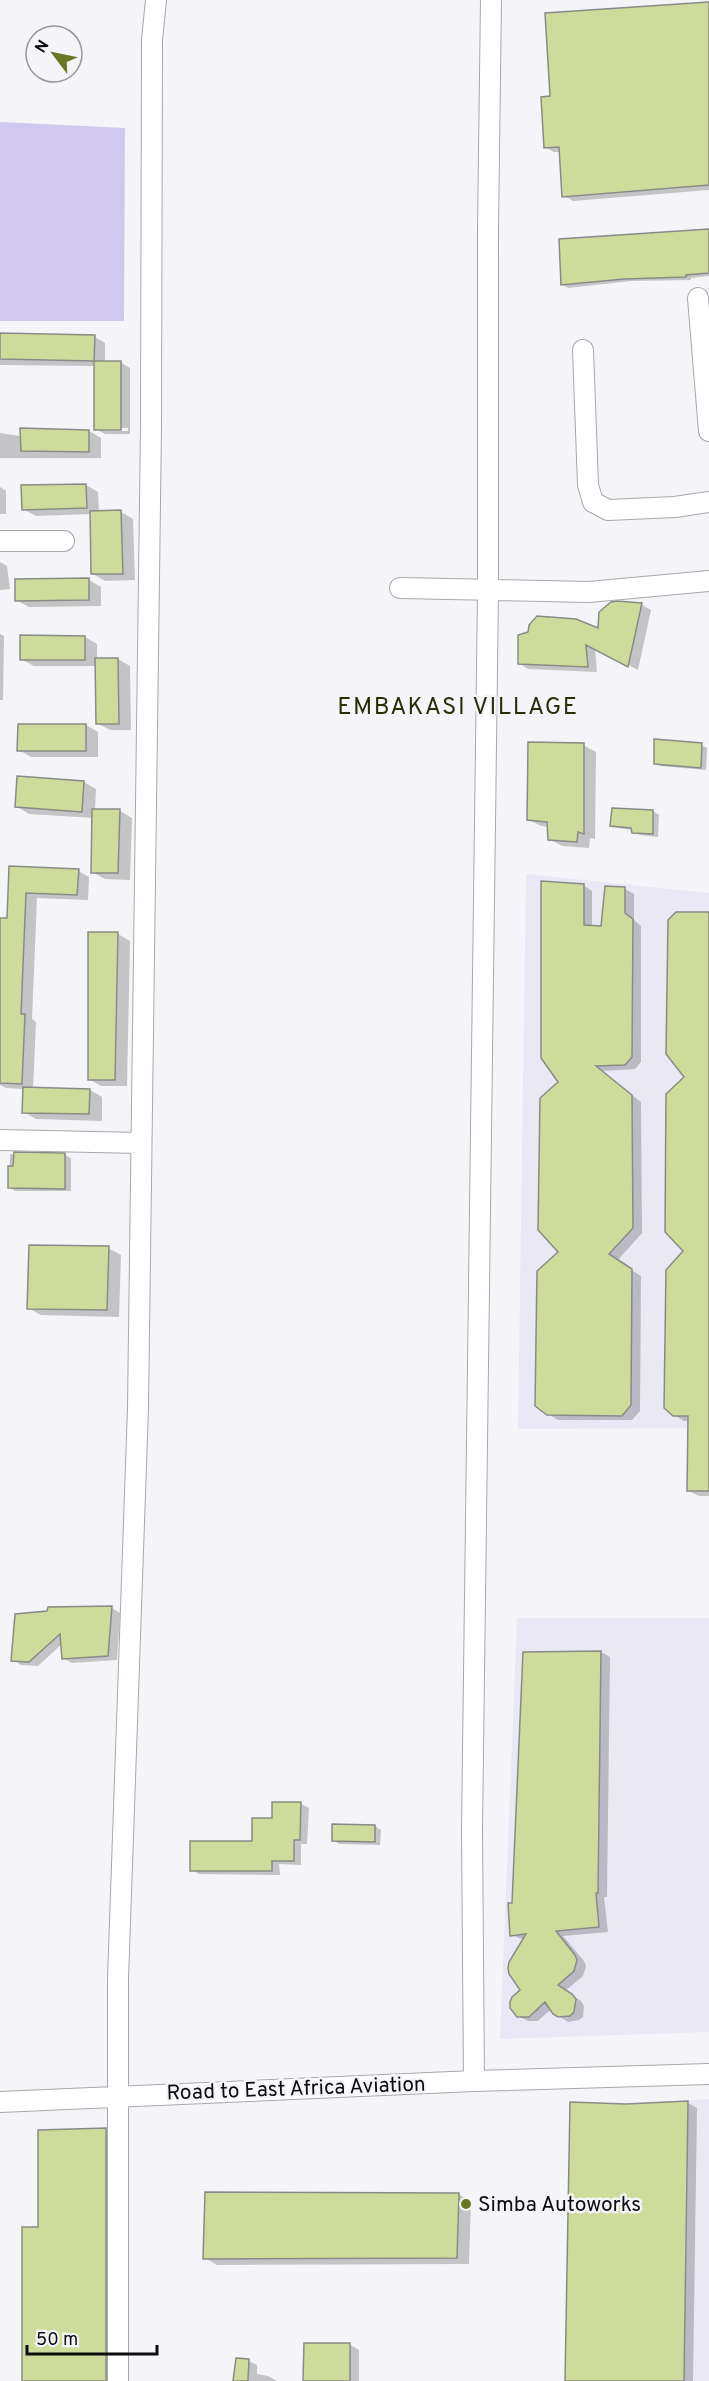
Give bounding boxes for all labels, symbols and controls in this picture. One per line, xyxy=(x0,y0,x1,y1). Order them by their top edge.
north arrow xyxy=(24,24,84,84)
text: N xyxy=(31,37,55,57)
district label: EMBAKASI VILLAGE xyxy=(337,693,579,723)
street label: Road to East Africa Aviation xyxy=(166,2071,426,2108)
place label: Simba Autoworks xyxy=(478,2192,641,2219)
marker: Simba Autoworks xyxy=(459,2197,473,2211)
scale bar xyxy=(27,2318,158,2356)
text: 50 m xyxy=(36,2329,78,2352)

